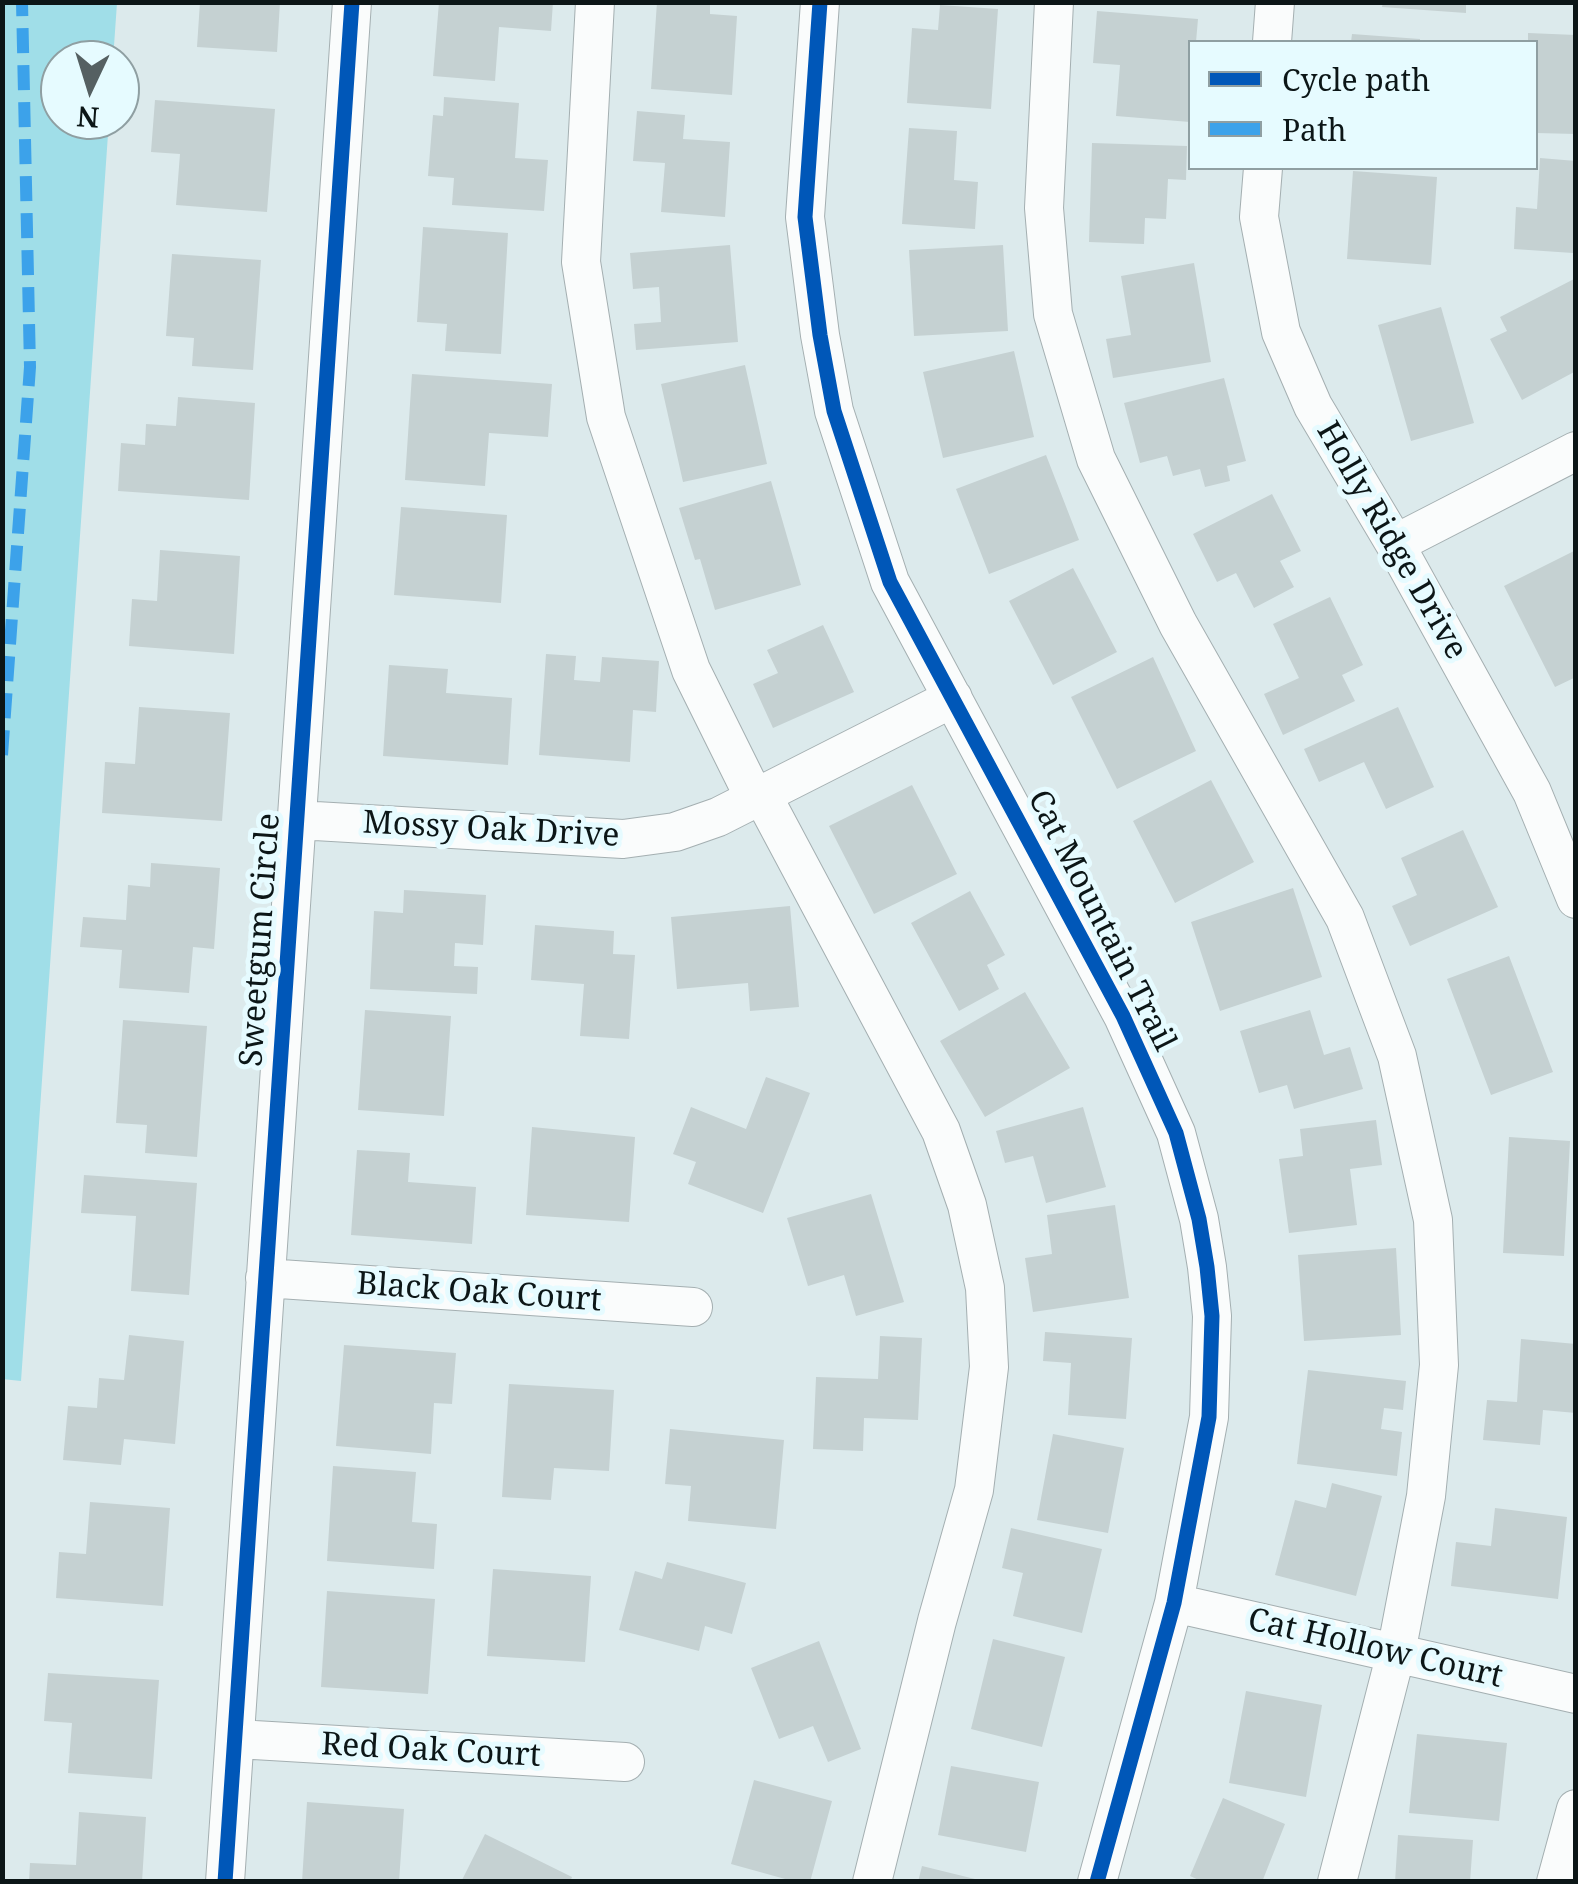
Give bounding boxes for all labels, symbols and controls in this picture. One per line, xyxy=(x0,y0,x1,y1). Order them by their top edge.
north arrow xyxy=(40,40,140,140)
legend xyxy=(1188,40,1538,170)
text: Cycle path xyxy=(1282,59,1430,100)
text: N xyxy=(76,98,100,138)
text: Path xyxy=(1282,109,1347,150)
street label: Holly Ridge Drive xyxy=(1307,415,1475,667)
street label: Cat Mountain Trail xyxy=(1019,784,1183,1058)
street label: Mossy Oak Drive xyxy=(362,804,620,856)
street label: Sweetgum Circle xyxy=(233,812,289,1068)
street label: Black Oak Court xyxy=(355,1265,603,1321)
street label: Cat Hollow Court xyxy=(1244,1601,1506,1697)
street label: Red Oak Court xyxy=(320,1726,542,1776)

